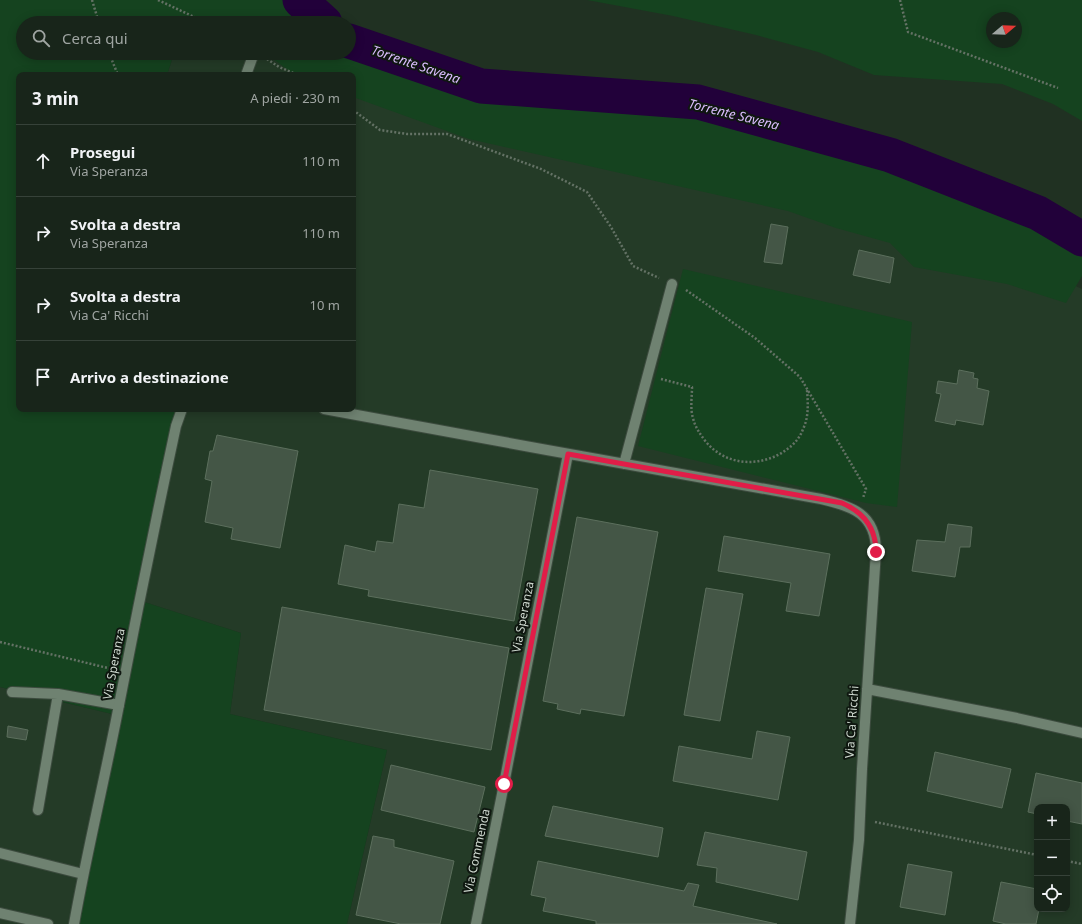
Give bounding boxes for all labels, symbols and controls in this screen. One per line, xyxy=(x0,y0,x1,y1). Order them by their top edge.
north arrow xyxy=(986,12,1022,48)
search box xyxy=(16,16,356,60)
icon: search xyxy=(30,27,52,49)
text: Cerca qui xyxy=(62,28,128,48)
water label: Torrente Savena xyxy=(369,40,463,88)
text: 3 min xyxy=(32,87,79,110)
text: A piedi · 230 m xyxy=(250,89,340,107)
water label: Torrente Savena xyxy=(687,94,782,134)
text: Prosegui xyxy=(70,142,135,162)
icon: ahead xyxy=(32,150,54,172)
text: 110 m xyxy=(302,152,340,170)
text: Via Speranza xyxy=(70,162,148,180)
text: Svolta a destra xyxy=(70,214,181,234)
icon: right xyxy=(32,222,54,244)
text: 110 m xyxy=(302,224,340,242)
text: Via Speranza xyxy=(70,234,148,252)
text: Svolta a destra xyxy=(70,286,181,306)
icon: right xyxy=(32,294,54,316)
text: 10 m xyxy=(310,296,340,314)
text: Via Ca' Ricchi xyxy=(70,306,149,324)
icon: arrive xyxy=(32,366,54,388)
text: Arrivo a destinazione xyxy=(70,367,229,387)
route end xyxy=(867,543,885,561)
street label: Via Speranza xyxy=(507,580,538,654)
street label: Via Speranza xyxy=(98,627,129,701)
street label: Via Ca' Ricchi xyxy=(840,685,863,759)
route start xyxy=(495,775,513,793)
map controls xyxy=(1034,804,1070,912)
button: + xyxy=(1034,804,1070,840)
street label: Via Commenda xyxy=(459,807,494,895)
button: − xyxy=(1034,840,1070,876)
button: locate xyxy=(1034,876,1070,912)

